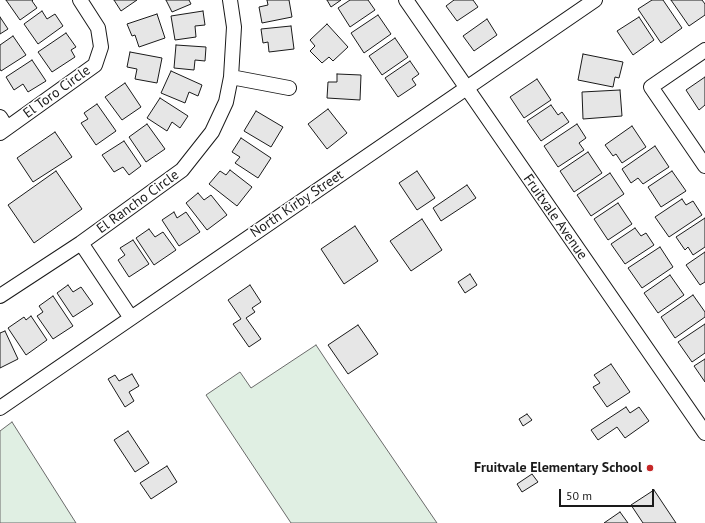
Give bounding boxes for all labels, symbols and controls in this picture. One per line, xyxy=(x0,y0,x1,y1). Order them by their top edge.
street label: El Toro Circle xyxy=(20,62,94,122)
street label: El Rancho Circle xyxy=(94,167,182,237)
street label: North Kirby Street xyxy=(247,167,347,241)
street label: Fruitvale Avenue xyxy=(519,171,591,263)
place label: Fruitvale Elementary School xyxy=(474,460,642,476)
marker: Fruitvale Elementary School xyxy=(645,463,655,473)
scale bar xyxy=(561,481,656,507)
text: 50 m xyxy=(566,488,592,503)

